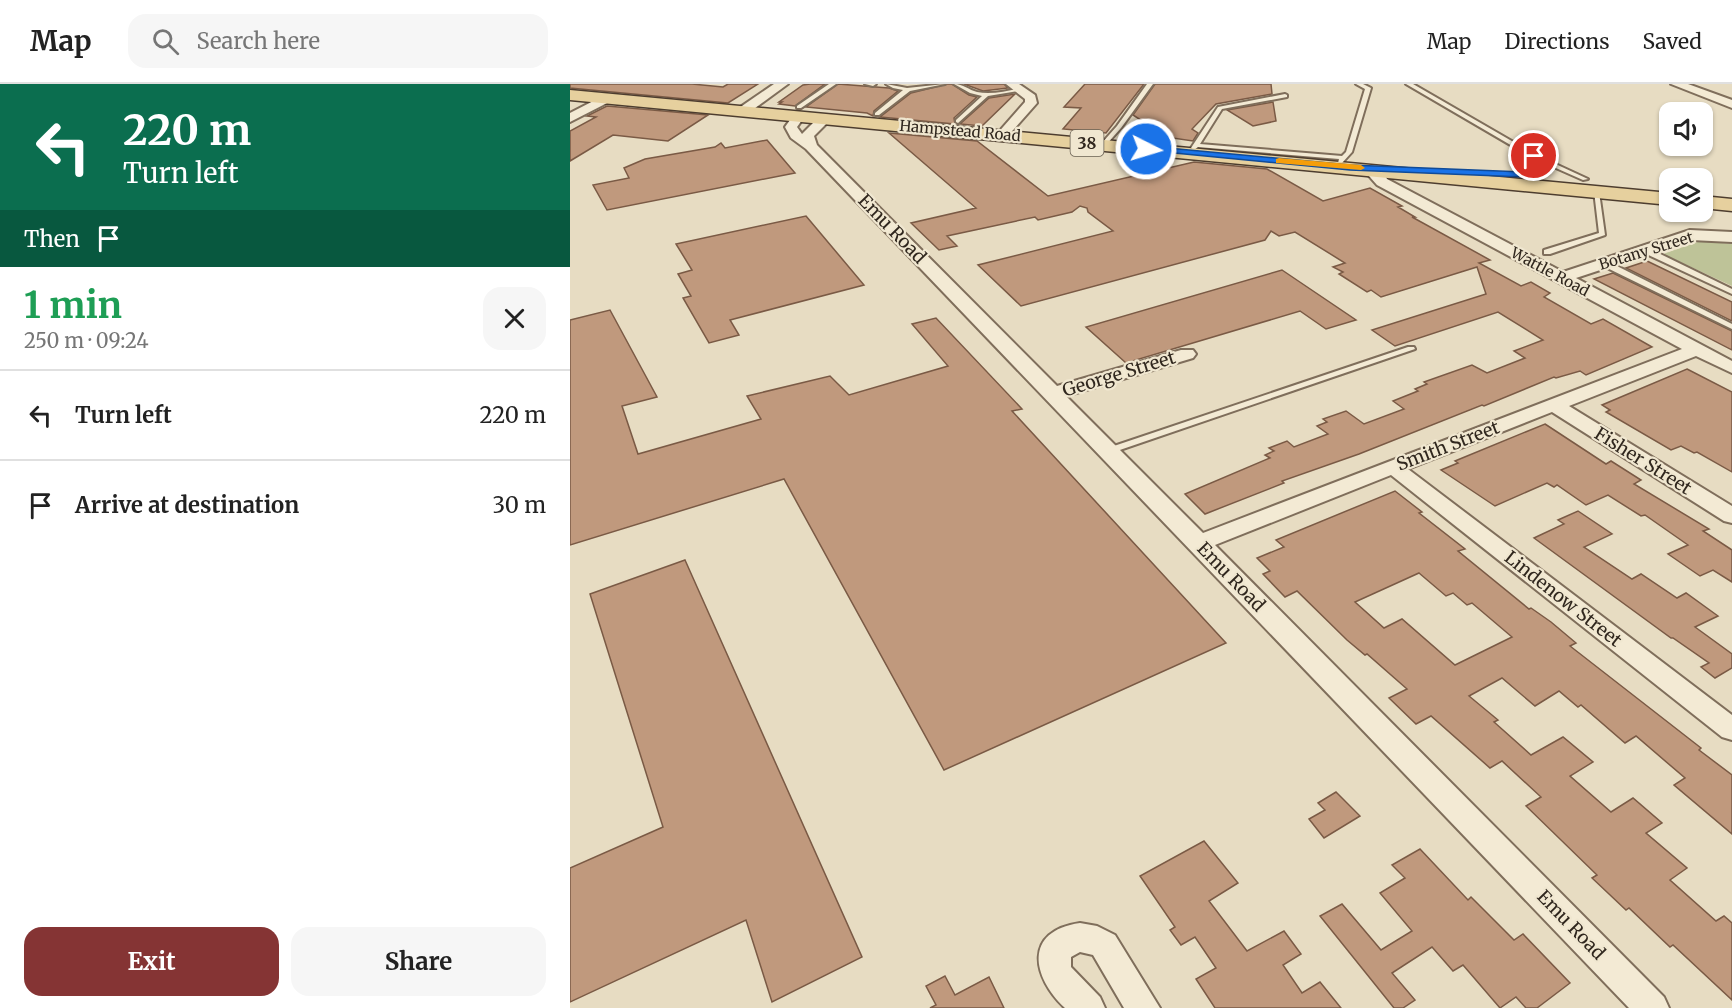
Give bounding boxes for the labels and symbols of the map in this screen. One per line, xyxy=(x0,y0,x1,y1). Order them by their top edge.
street label: Hampstead Road xyxy=(899,116,1021,145)
position arrow xyxy=(1114,117,1178,181)
road number: 38 xyxy=(1070,130,1104,156)
pin xyxy=(1508,130,1559,181)
street label: Emu Road xyxy=(853,189,931,268)
street label: Botany Street xyxy=(1596,227,1696,274)
street label: Wattle Road xyxy=(1507,242,1593,300)
street label: George Street xyxy=(1059,345,1178,402)
street label: Smith Street xyxy=(1393,415,1503,476)
street label: Fisher Street xyxy=(1590,422,1696,500)
street label: Emu Road xyxy=(1192,537,1270,616)
street label: Lindenow Street xyxy=(1500,546,1627,652)
street label: Emu Road xyxy=(1532,885,1610,964)

